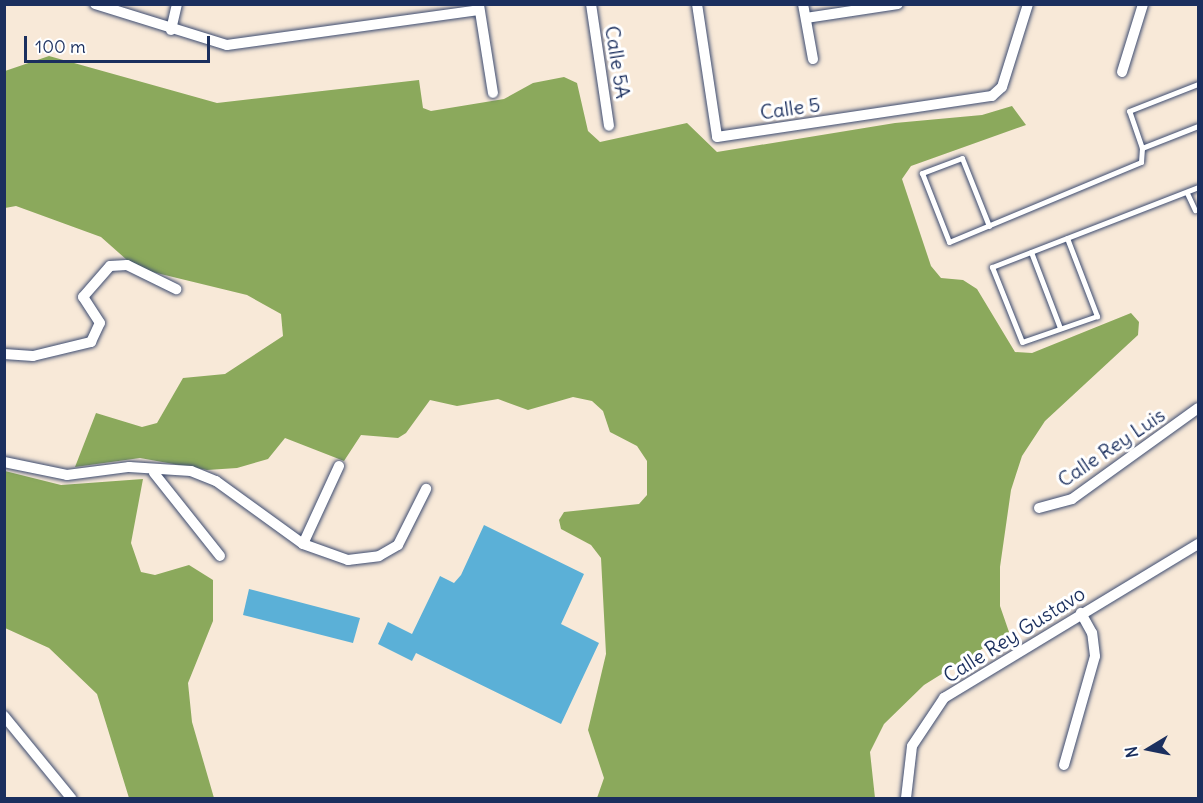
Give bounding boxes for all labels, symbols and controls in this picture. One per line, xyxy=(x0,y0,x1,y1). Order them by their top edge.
scale bar xyxy=(27,24,213,62)
street label: Calle 5A xyxy=(600,24,636,100)
text: 100 m xyxy=(35,35,86,58)
street label: Calle 5 xyxy=(758,92,822,124)
street label: Calle Rey Luis xyxy=(1053,402,1169,492)
street label: Calle Rey Gustavo xyxy=(939,581,1089,687)
north arrow xyxy=(1119,719,1179,779)
text: N xyxy=(1120,745,1142,759)

